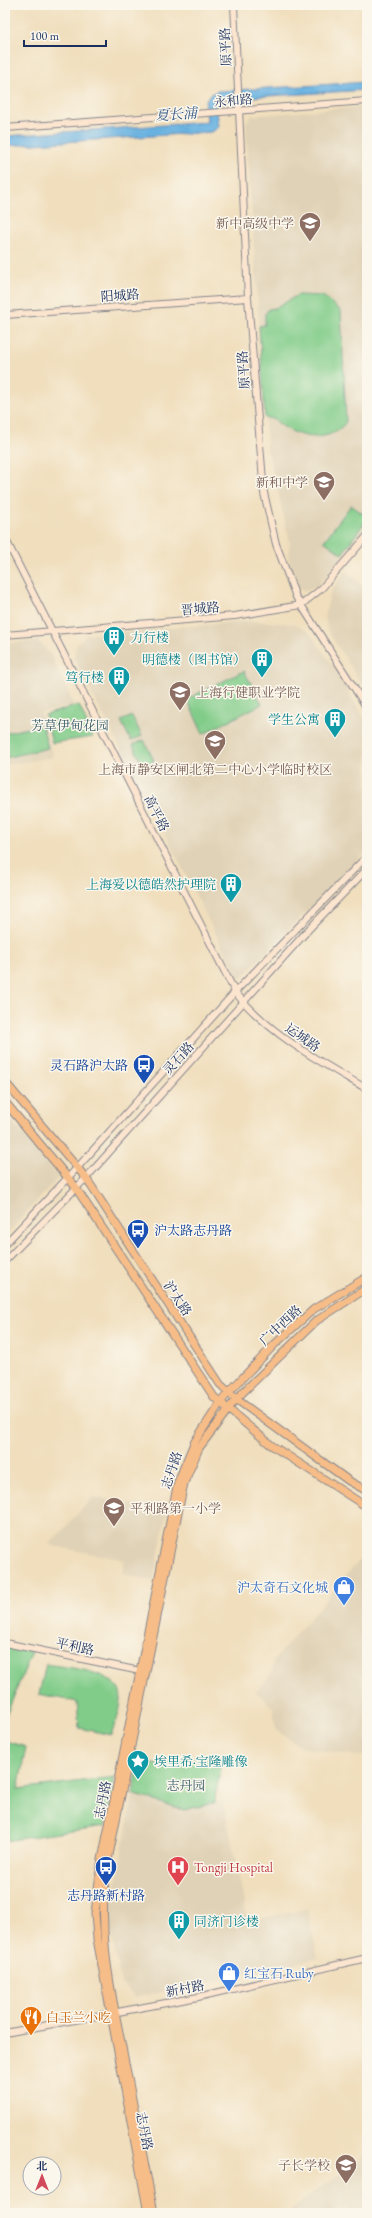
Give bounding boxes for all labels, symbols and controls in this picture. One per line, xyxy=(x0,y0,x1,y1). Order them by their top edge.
scale bar xyxy=(24,22,106,48)
street label: 原平路 xyxy=(216,27,235,67)
text: 100 m xyxy=(30,28,60,44)
street label: 永和路 xyxy=(213,90,253,111)
water label: 夏长浦 xyxy=(154,103,200,124)
school or university icon: 新中高级中学 xyxy=(297,210,323,243)
place label: 新中高级中学 xyxy=(216,215,294,232)
street label: 阳城路 xyxy=(100,286,140,305)
street label: 原平路 xyxy=(234,350,253,390)
school or university icon: 新和中学 xyxy=(311,469,337,502)
place label: 新和中学 xyxy=(256,474,308,491)
street label: 晋城路 xyxy=(180,598,220,619)
building icon: 力行楼 xyxy=(101,624,127,657)
place label: 力行楼 xyxy=(130,629,169,646)
building icon: 明德楼（图书馆） xyxy=(249,646,275,679)
place label: 明德楼（图书馆） xyxy=(142,651,246,668)
building icon: 笃行楼 xyxy=(106,664,132,697)
place label: 笃行楼 xyxy=(65,669,104,686)
school or university icon: 上海行健职业学院 xyxy=(167,679,193,712)
place label: 上海行健职业学院 xyxy=(196,684,300,701)
building icon: 学生公寓 xyxy=(322,706,348,739)
place label: 学生公寓 xyxy=(268,711,320,728)
park label: 芳草伊甸花园 xyxy=(31,717,109,734)
school or university icon: 上海市静安区闸北第二中心小学临时校区 xyxy=(202,728,228,761)
place label: 上海市静安区闸北第二中心小学临时校区 xyxy=(98,761,332,778)
street label: 高平路 xyxy=(140,792,173,834)
building icon: 上海爱以德皓然护理院 xyxy=(218,871,244,904)
place label: 上海爱以德皓然护理院 xyxy=(86,876,216,893)
street label: 运城路 xyxy=(282,1019,324,1056)
street label: 灵石路 xyxy=(159,1038,198,1079)
bus stop icon: 灵石路沪太路 xyxy=(131,1052,157,1085)
place label: 灵石路沪太路 xyxy=(50,1057,128,1074)
bus stop icon: 沪太路志丹路 xyxy=(125,1217,151,1250)
place label: 沪太路志丹路 xyxy=(154,1222,232,1239)
street label: 沪太路 xyxy=(160,1277,196,1319)
street label: 广中西路 xyxy=(256,1301,305,1349)
street label: 志丹路 xyxy=(157,1449,186,1491)
school or university icon: 平利路第一小学 xyxy=(101,1495,127,1528)
place label: 平利路第一小学 xyxy=(130,1500,221,1517)
shop icon: 沪太奇石文化城 xyxy=(331,1574,357,1607)
place label: 沪太奇石文化城 xyxy=(237,1579,328,1596)
street label: 平利路 xyxy=(54,1634,96,1659)
place icon: 埃里希·宝隆雕像 xyxy=(125,1748,151,1781)
place label: 埃里希·宝隆雕像 xyxy=(154,1753,248,1770)
park label: 志丹园 xyxy=(166,1777,206,1794)
street label: 志丹路 xyxy=(90,1779,115,1821)
bus stop icon: 志丹路新村路 xyxy=(93,1854,119,1887)
hospital icon: Tongji Hospital xyxy=(165,1854,191,1887)
place label: Tongji Hospital xyxy=(194,1859,273,1876)
place label: 志丹路新村路 xyxy=(67,1887,145,1904)
building icon: 同济门诊楼 xyxy=(166,1908,192,1941)
place label: 同济门诊楼 xyxy=(194,1913,259,1930)
shop icon: 红宝石 Ruby xyxy=(216,1960,242,1993)
place label: 红宝石 Ruby xyxy=(244,1965,314,1982)
street label: 新村路 xyxy=(164,1976,206,2001)
restaurant icon: 白玉兰小吃 xyxy=(18,2004,44,2037)
place label: 白玉兰小吃 xyxy=(46,2009,111,2026)
street label: 志丹路 xyxy=(132,2110,157,2152)
school or university icon: 子长学校 xyxy=(333,2152,359,2185)
north arrow xyxy=(22,2156,62,2196)
place label: 子长学校 xyxy=(278,2157,330,2174)
text: 北 xyxy=(37,2159,48,2173)

